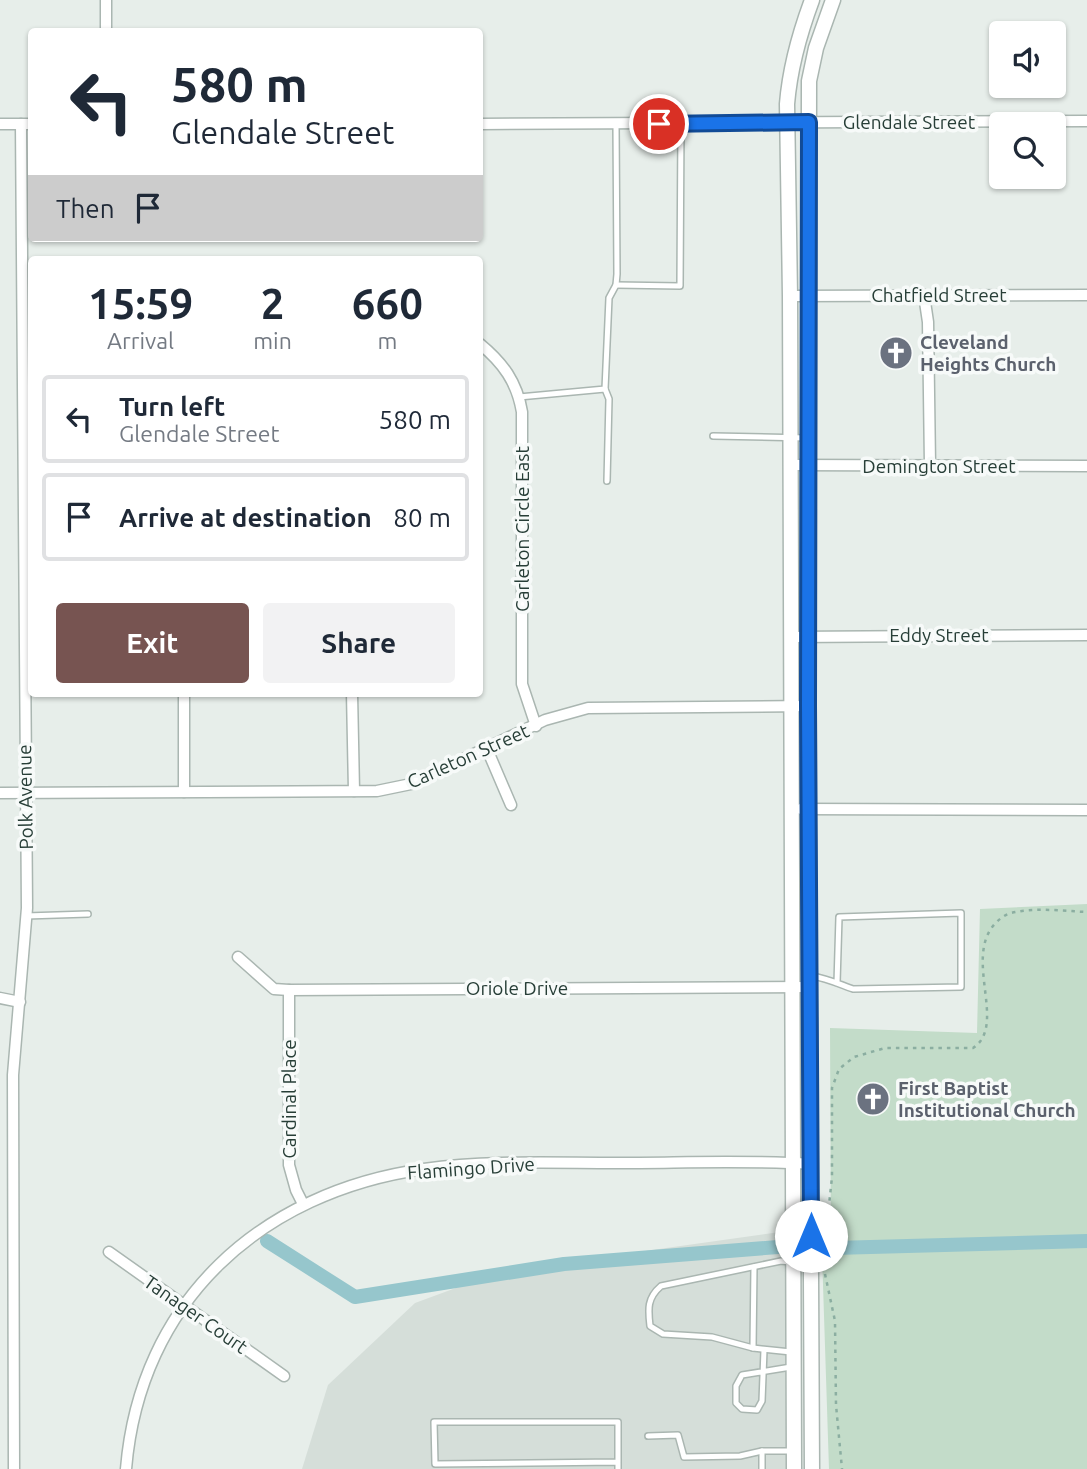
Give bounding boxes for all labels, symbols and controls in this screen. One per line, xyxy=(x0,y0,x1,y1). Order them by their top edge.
map controls xyxy=(989,21,1066,189)
button: sound xyxy=(989,21,1066,98)
icon: left xyxy=(56,56,147,147)
text: 580 m xyxy=(171,56,308,111)
pin xyxy=(629,94,689,154)
icon: arrive xyxy=(640,105,678,143)
street label: Glendale Street xyxy=(843,111,976,133)
button: search xyxy=(989,112,1066,189)
text: Glendale Street xyxy=(171,114,394,150)
icon: arrive xyxy=(129,189,167,227)
text: Then xyxy=(56,194,115,223)
text: 15:59 xyxy=(88,280,193,327)
text: 2 xyxy=(261,280,284,327)
text: 660 xyxy=(352,280,423,327)
street label: Chatfield Street xyxy=(871,284,1007,306)
text: Arrival xyxy=(107,328,174,353)
text: min xyxy=(253,328,292,353)
text: m xyxy=(377,328,397,353)
place label: Cleveland Heights Church xyxy=(920,331,1056,375)
church icon: Cleveland Heights Church xyxy=(877,334,915,372)
text: Turn left xyxy=(119,392,225,421)
icon: left xyxy=(60,400,98,438)
text: 580 m xyxy=(379,405,451,434)
text: Glendale Street xyxy=(119,421,280,446)
street label: Carleton Circle East xyxy=(511,445,533,612)
street label: Demington Street xyxy=(862,455,1016,477)
icon: arrive xyxy=(60,498,98,536)
text: Arrive at destination xyxy=(119,503,372,532)
text: 80 m xyxy=(393,503,451,532)
button: Exit xyxy=(56,603,249,683)
button: Share xyxy=(263,603,455,683)
street label: Eddy Street xyxy=(889,624,989,646)
street label: Carleton Street xyxy=(404,719,533,793)
street label: Polk Avenue xyxy=(13,744,37,850)
street label: Oriole Drive xyxy=(466,977,568,999)
street label: Cardinal Place xyxy=(278,1039,300,1159)
place label: First Baptist Institutional Church xyxy=(898,1077,1076,1121)
church icon: First Baptist Institutional Church xyxy=(854,1080,892,1118)
street label: Flamingo Drive xyxy=(406,1153,536,1183)
position arrow xyxy=(774,1199,848,1273)
street label: Tanager Court xyxy=(140,1270,252,1358)

